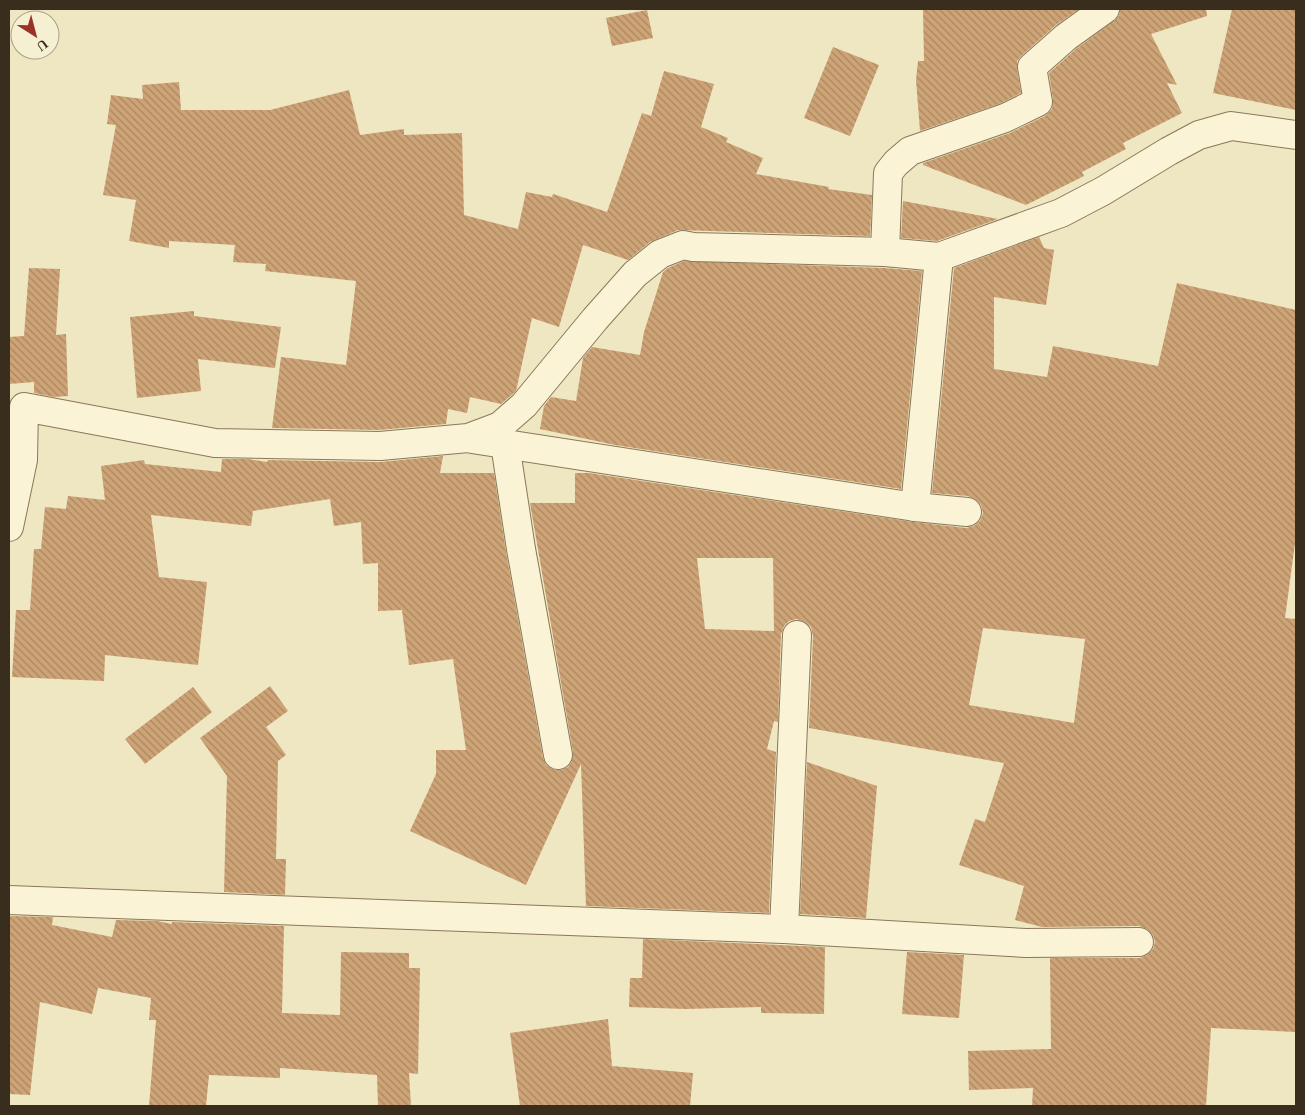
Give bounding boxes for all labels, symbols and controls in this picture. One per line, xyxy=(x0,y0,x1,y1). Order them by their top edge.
north arrow xyxy=(10,10,60,60)
text: U xyxy=(34,36,51,54)

